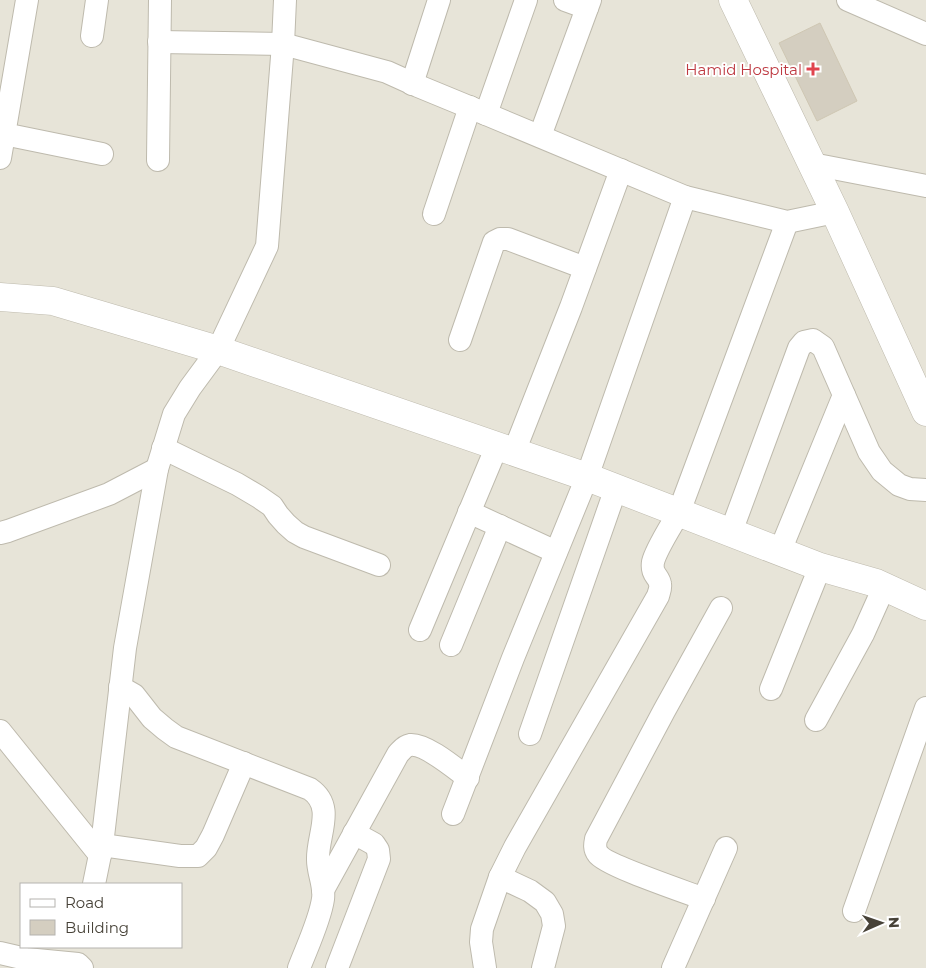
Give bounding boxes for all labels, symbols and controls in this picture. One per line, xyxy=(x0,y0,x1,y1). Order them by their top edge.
place label: Hamid Hospital xyxy=(685,60,802,79)
marker: Hamid Hospital xyxy=(806,62,820,76)
legend xyxy=(20,883,182,948)
text: Road xyxy=(65,893,104,912)
north arrow xyxy=(856,898,906,948)
text: N xyxy=(885,917,903,929)
text: Building xyxy=(65,918,129,937)

